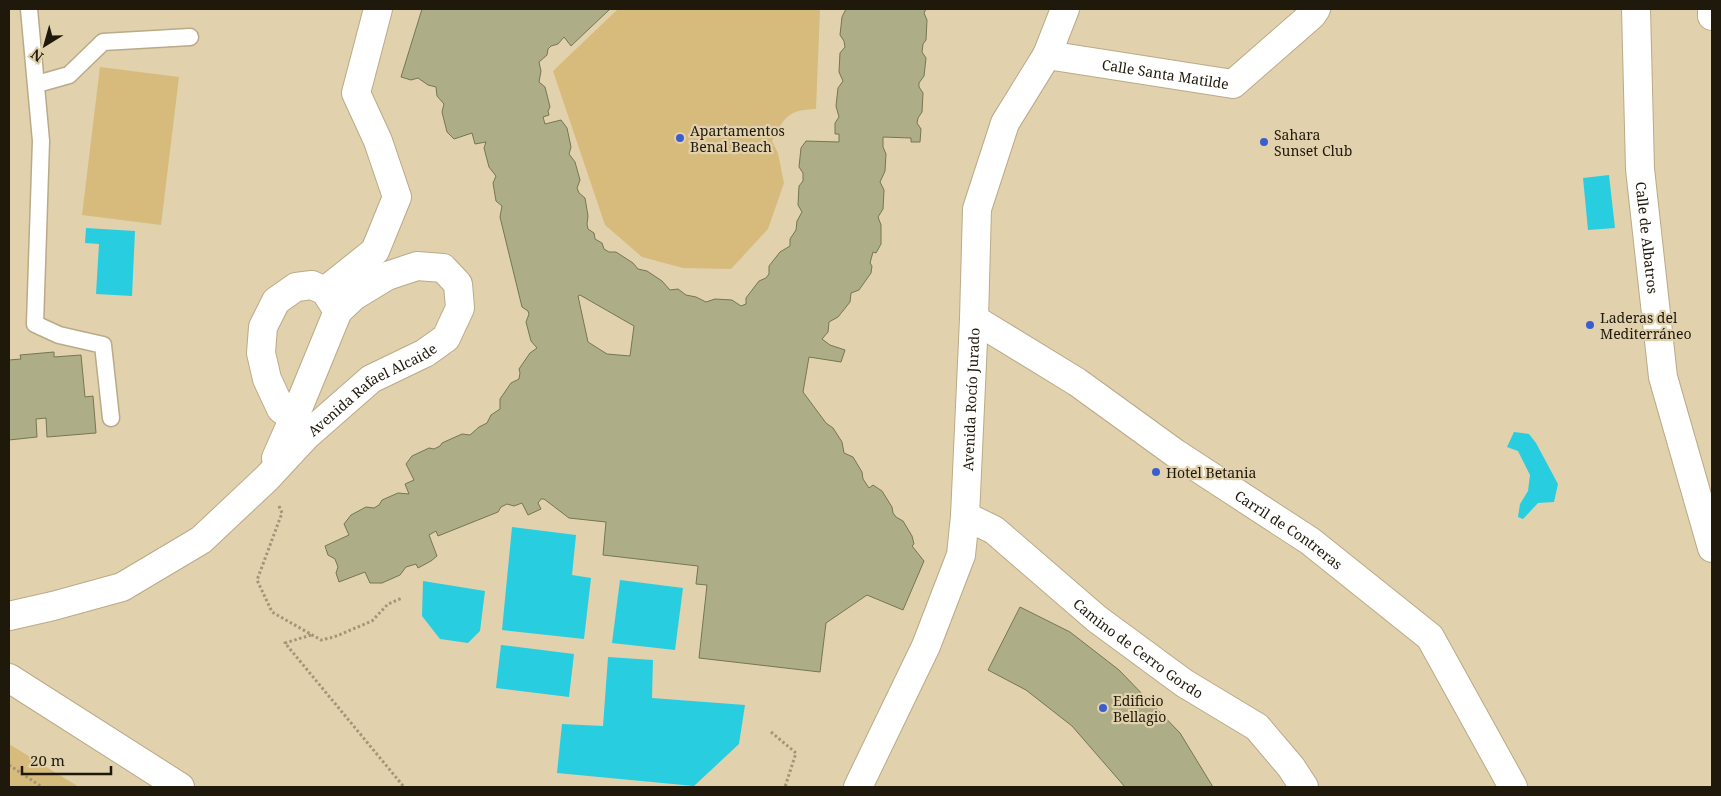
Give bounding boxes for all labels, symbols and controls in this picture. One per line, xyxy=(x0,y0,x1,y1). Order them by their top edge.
north arrow xyxy=(20,20,70,70)
text: N xyxy=(27,45,47,67)
street label: Calle Santa Matilde xyxy=(1101,54,1230,93)
place label: Apartamentos Benal Beach xyxy=(690,121,785,156)
place label: Sahara Sunset Club xyxy=(1274,125,1352,160)
marker: Apartamentos Benal Beach xyxy=(674,132,686,144)
marker: Sahara Sunset Club xyxy=(1258,136,1270,148)
street label: Calle de Albatros xyxy=(1632,180,1663,295)
place label: Laderas del Mediterráneo xyxy=(1600,308,1692,343)
marker: Laderas del Mediterráneo xyxy=(1584,319,1596,331)
street label: Avenida Rocío Jurado xyxy=(958,327,983,471)
street label: Avenida Rafael Alcaide xyxy=(303,338,440,440)
place label: Hotel Betania xyxy=(1166,463,1257,482)
marker: Hotel Betania xyxy=(1150,466,1162,478)
street label: Carril de Contreras xyxy=(1231,485,1347,573)
street label: Camino de Cerro Gordo xyxy=(1070,594,1207,702)
place label: Edificio Bellagio xyxy=(1113,691,1166,726)
marker: Edificio Bellagio xyxy=(1097,702,1109,714)
scale bar xyxy=(22,744,111,776)
text: 20 m xyxy=(30,750,65,770)

